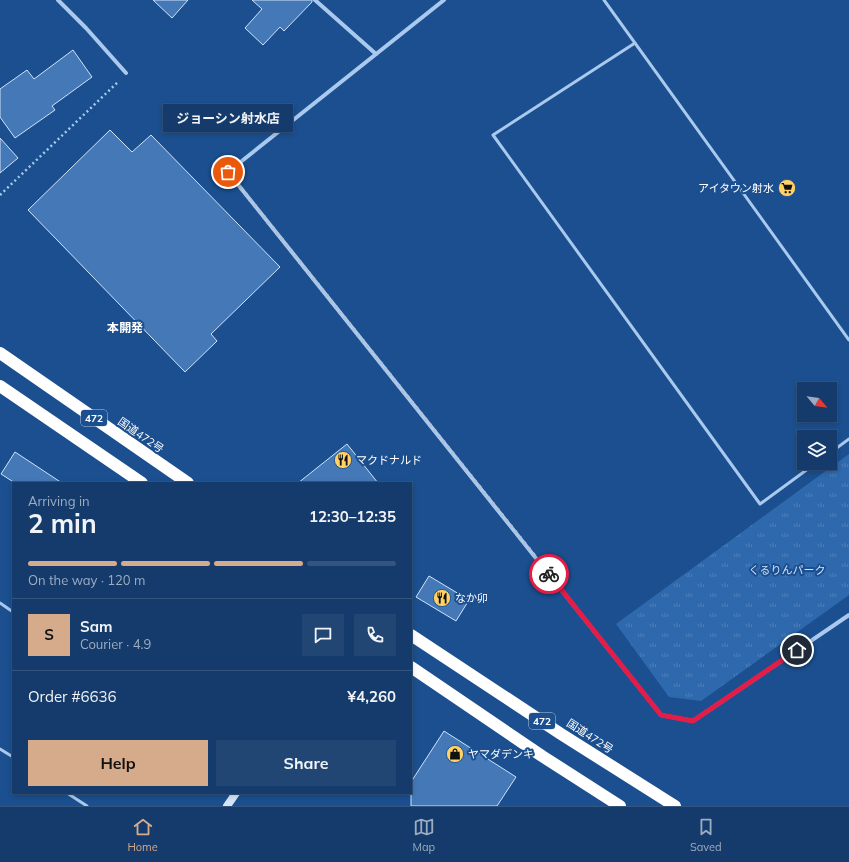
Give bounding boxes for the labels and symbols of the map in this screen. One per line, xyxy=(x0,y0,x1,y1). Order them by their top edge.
callout: ジョーシン射水店 xyxy=(163,104,293,132)
pin xyxy=(211,155,245,189)
supermarket icon: アイタウン射水 xyxy=(777,178,797,198)
place label: アイタウン射水 xyxy=(698,181,774,195)
district label: 本開発 xyxy=(107,320,143,335)
north arrow xyxy=(797,382,837,422)
road number: 472 xyxy=(81,410,107,426)
street label: 国道472号 xyxy=(115,414,167,456)
restaurant icon: マクドナルド xyxy=(333,450,353,470)
place label: マクドナルド xyxy=(356,453,422,467)
courier xyxy=(529,554,569,594)
park label: くるりんパーク xyxy=(749,563,825,577)
restaurant icon: なか卯 xyxy=(432,588,452,608)
place label: なか卯 xyxy=(455,591,488,605)
pin xyxy=(780,633,814,667)
road number: 472 xyxy=(529,713,555,729)
street label: 国道472号 xyxy=(564,716,616,756)
shop icon: ヤマダデンキ xyxy=(445,744,465,764)
place label: ヤマダデンキ xyxy=(468,747,534,761)

